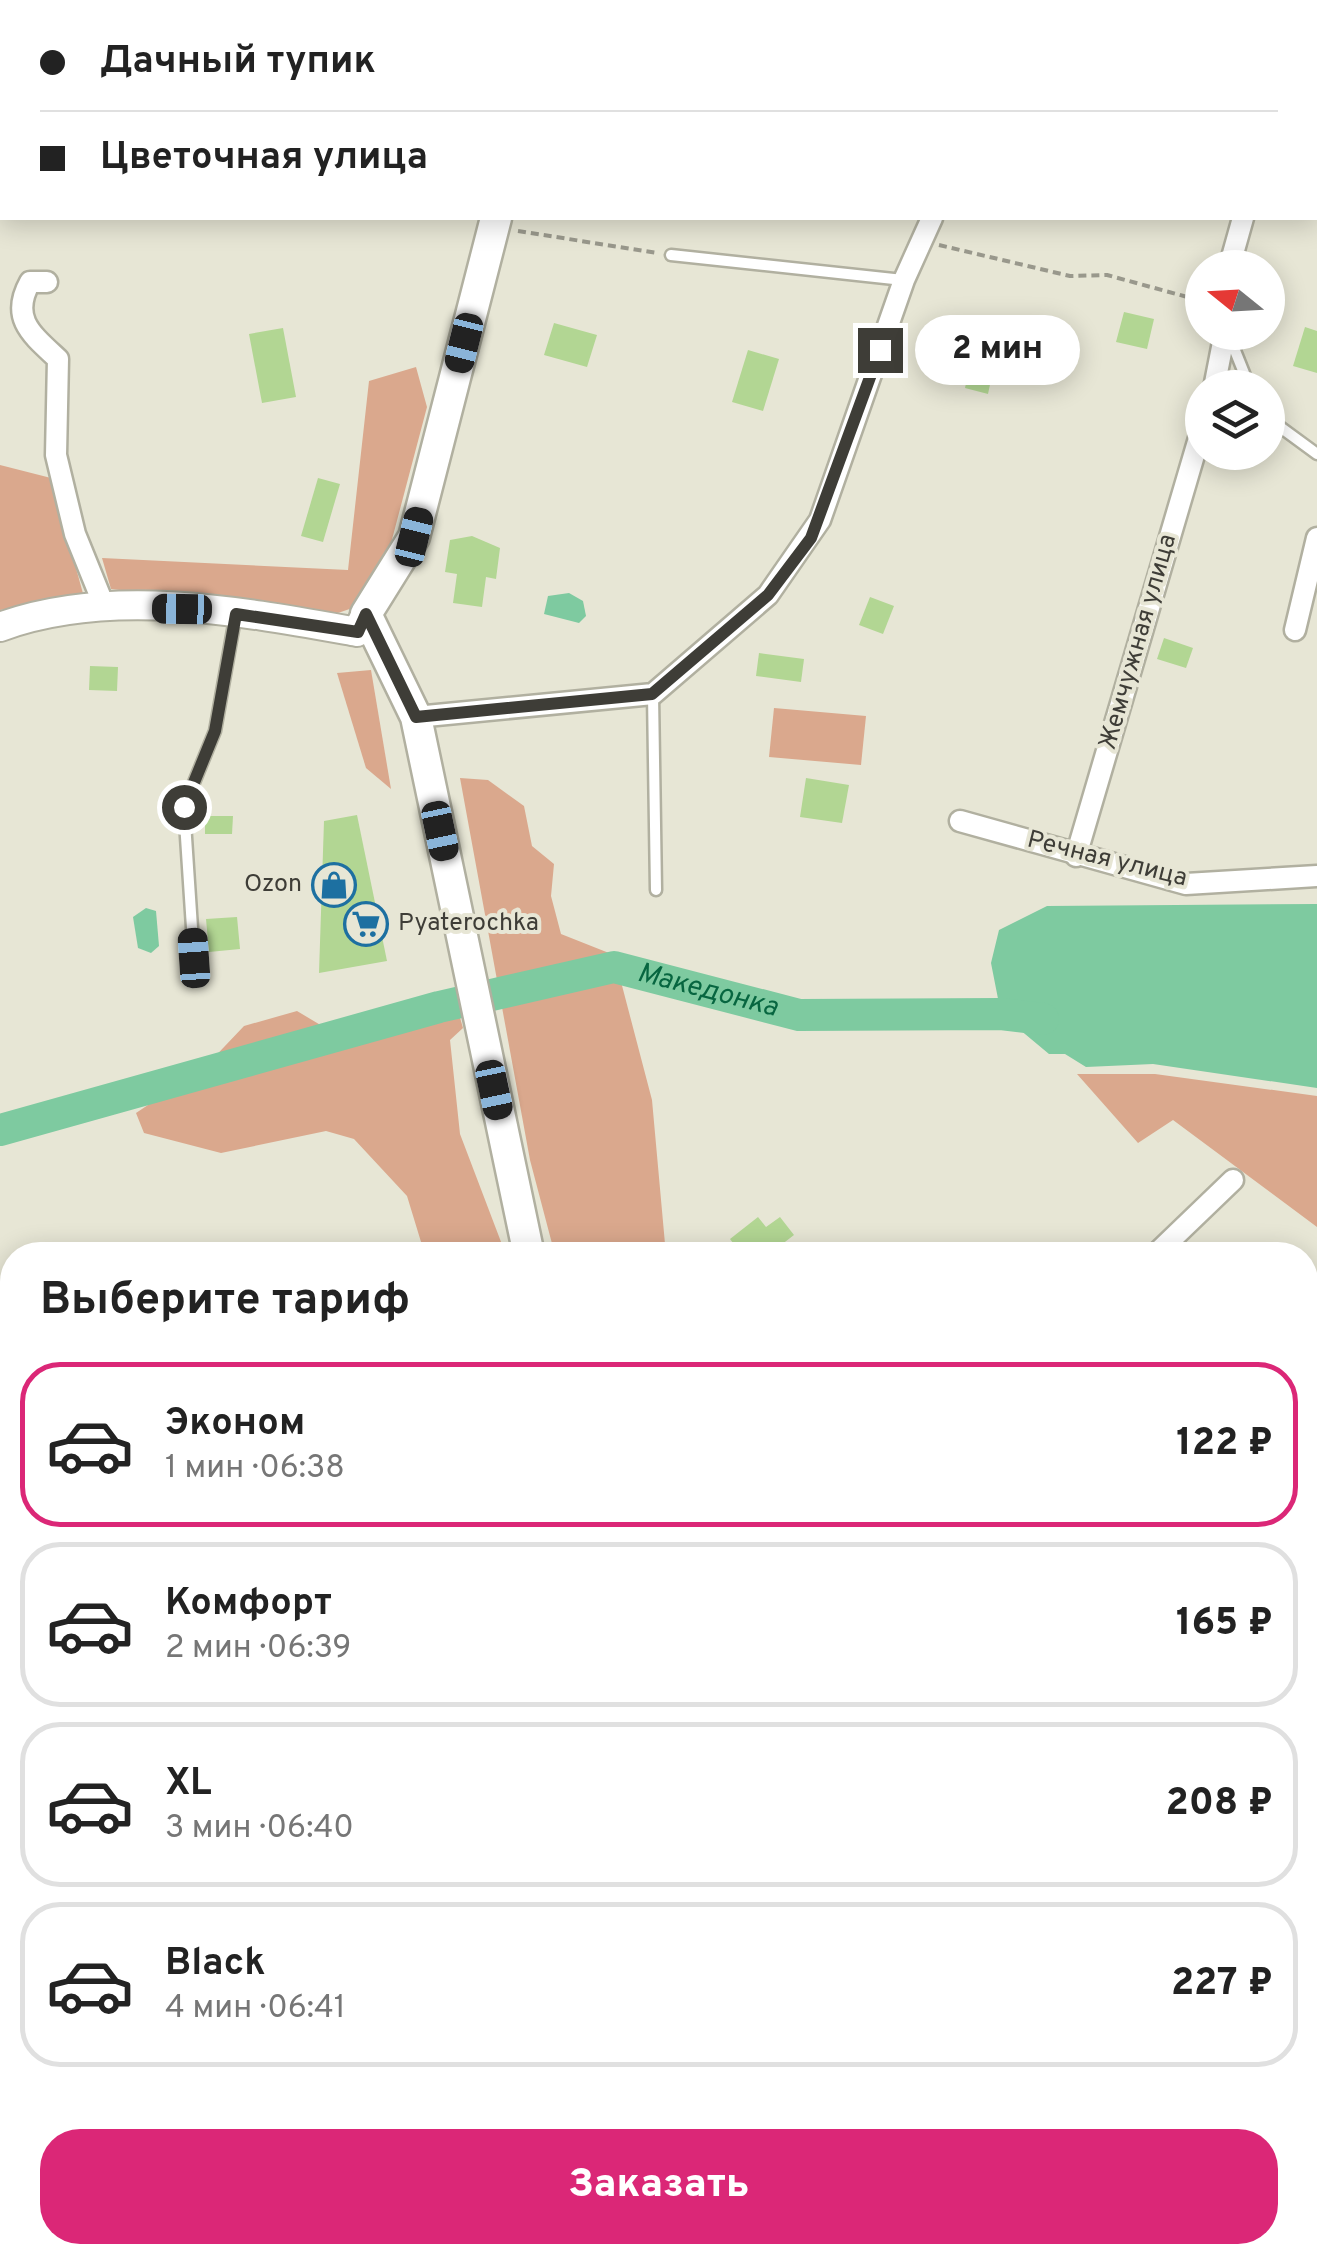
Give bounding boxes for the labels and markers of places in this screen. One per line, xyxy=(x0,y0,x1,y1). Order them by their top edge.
shop icon: Ozon xyxy=(311,862,357,908)
place label: Ozon xyxy=(244,869,302,901)
supermarket icon: Pyaterochka xyxy=(343,901,389,947)
place label: Pyaterochka xyxy=(398,908,539,940)

